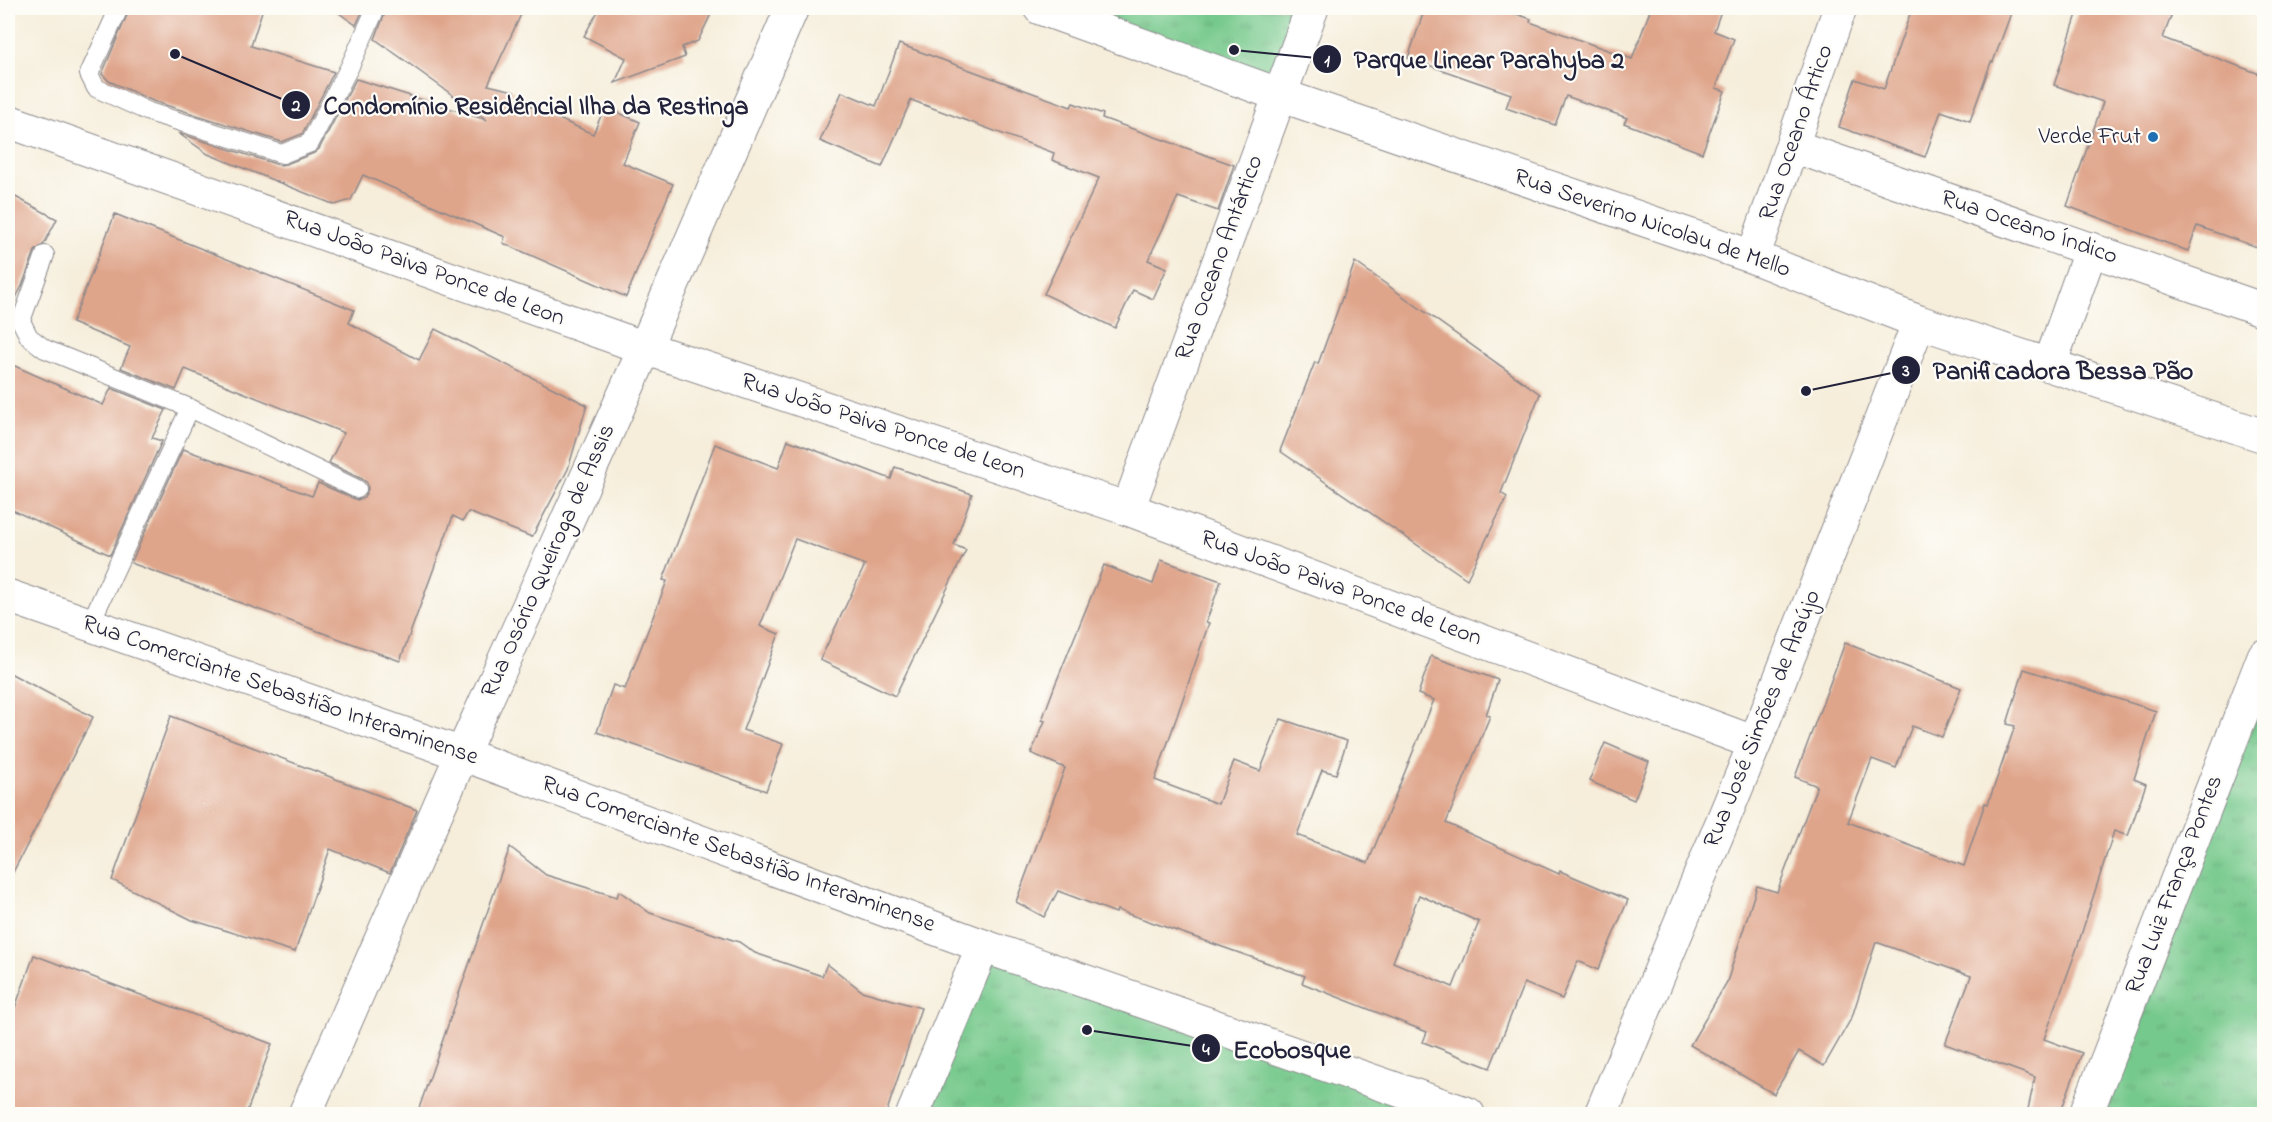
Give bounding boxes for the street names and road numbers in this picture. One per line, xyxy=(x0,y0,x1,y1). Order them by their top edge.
street label: Rua Oceano Ártico xyxy=(1750,40,1844,226)
street label: Rua Oceano Antártico xyxy=(1167,150,1273,366)
street label: Rua Severino Nicolau de Mello xyxy=(1509,160,1795,288)
street label: Rua Oceano Índico xyxy=(1936,181,2122,275)
street label: Rua João Paiva Ponce de Leon xyxy=(278,202,570,336)
street label: Rua João Paiva Ponce de Leon xyxy=(736,364,1030,490)
street label: Rua Osório Queiroga de Assis xyxy=(473,418,625,704)
street label: Rua João Paiva Ponce de Leon xyxy=(1195,522,1487,656)
street label: Rua José Simões de Araújo xyxy=(1695,585,1831,853)
street label: Rua Comerciante Sebastião Interaminense xyxy=(77,607,483,776)
street label: Rua Comerciante Sebastião Interaminense xyxy=(536,767,940,943)
street label: Rua Luiz França Pontes xyxy=(2117,770,2233,1000)

